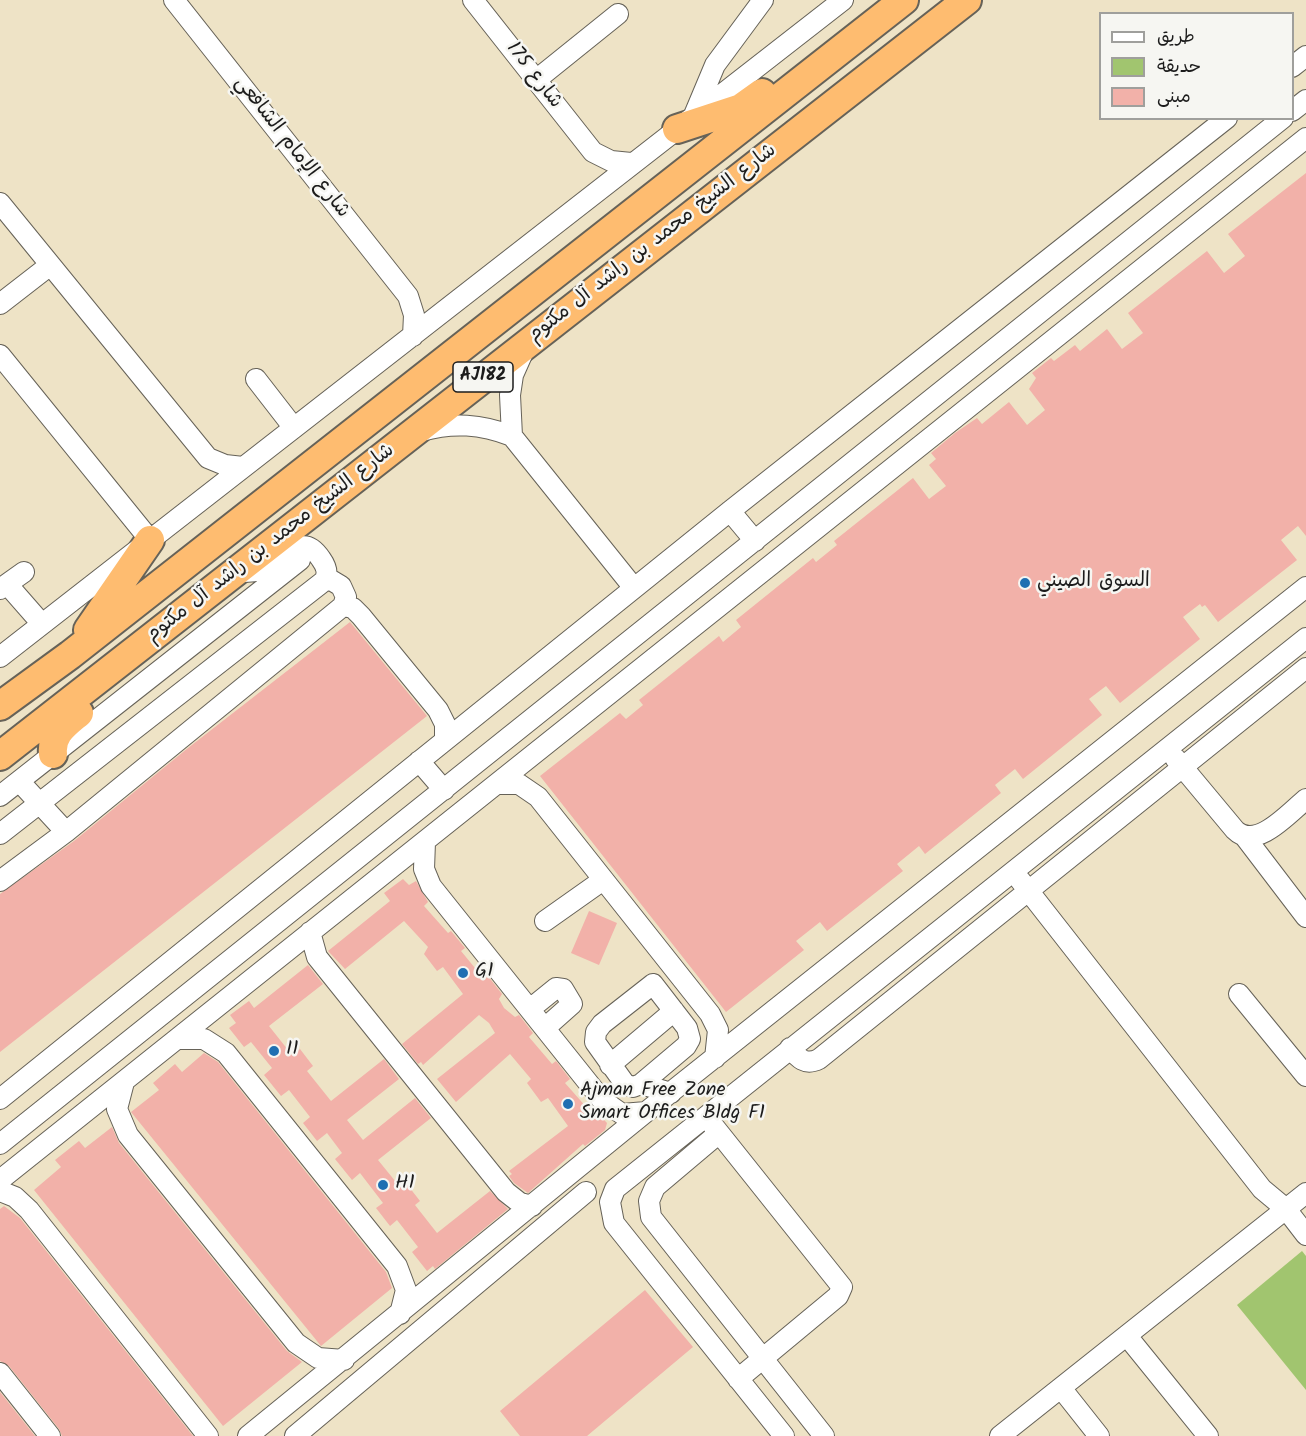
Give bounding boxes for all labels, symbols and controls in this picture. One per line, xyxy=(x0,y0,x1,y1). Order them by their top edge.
legend xyxy=(1099,12,1294,120)
text: طريق xyxy=(1157,23,1195,52)
street label: شارع 175 xyxy=(500,38,566,114)
text: حديقة xyxy=(1157,53,1201,82)
street label: شارع الإمام الشافعي xyxy=(228,72,354,224)
text: مبنى xyxy=(1157,83,1191,112)
street label: شارع الشيخ محمد بن راشد آل مكتوم xyxy=(524,140,782,348)
road number: AJ182 xyxy=(453,362,513,392)
street label: شارع الشيخ محمد بن راشد آل مكتوم xyxy=(142,440,400,648)
place label: السوق الصيني xyxy=(1037,571,1150,595)
marker: السوق الصيني xyxy=(1018,576,1032,590)
place label: G1 xyxy=(475,961,493,985)
marker: G1 xyxy=(456,966,470,980)
place label: I1 xyxy=(286,1039,298,1063)
marker: I1 xyxy=(267,1044,281,1058)
place label: Ajman Free Zone Smart Offices Bldg F1 xyxy=(580,1080,765,1127)
marker: Ajman Free Zone Smart Offices Bldg F1 xyxy=(561,1097,575,1111)
place label: H1 xyxy=(395,1173,415,1197)
marker: H1 xyxy=(376,1178,390,1192)

